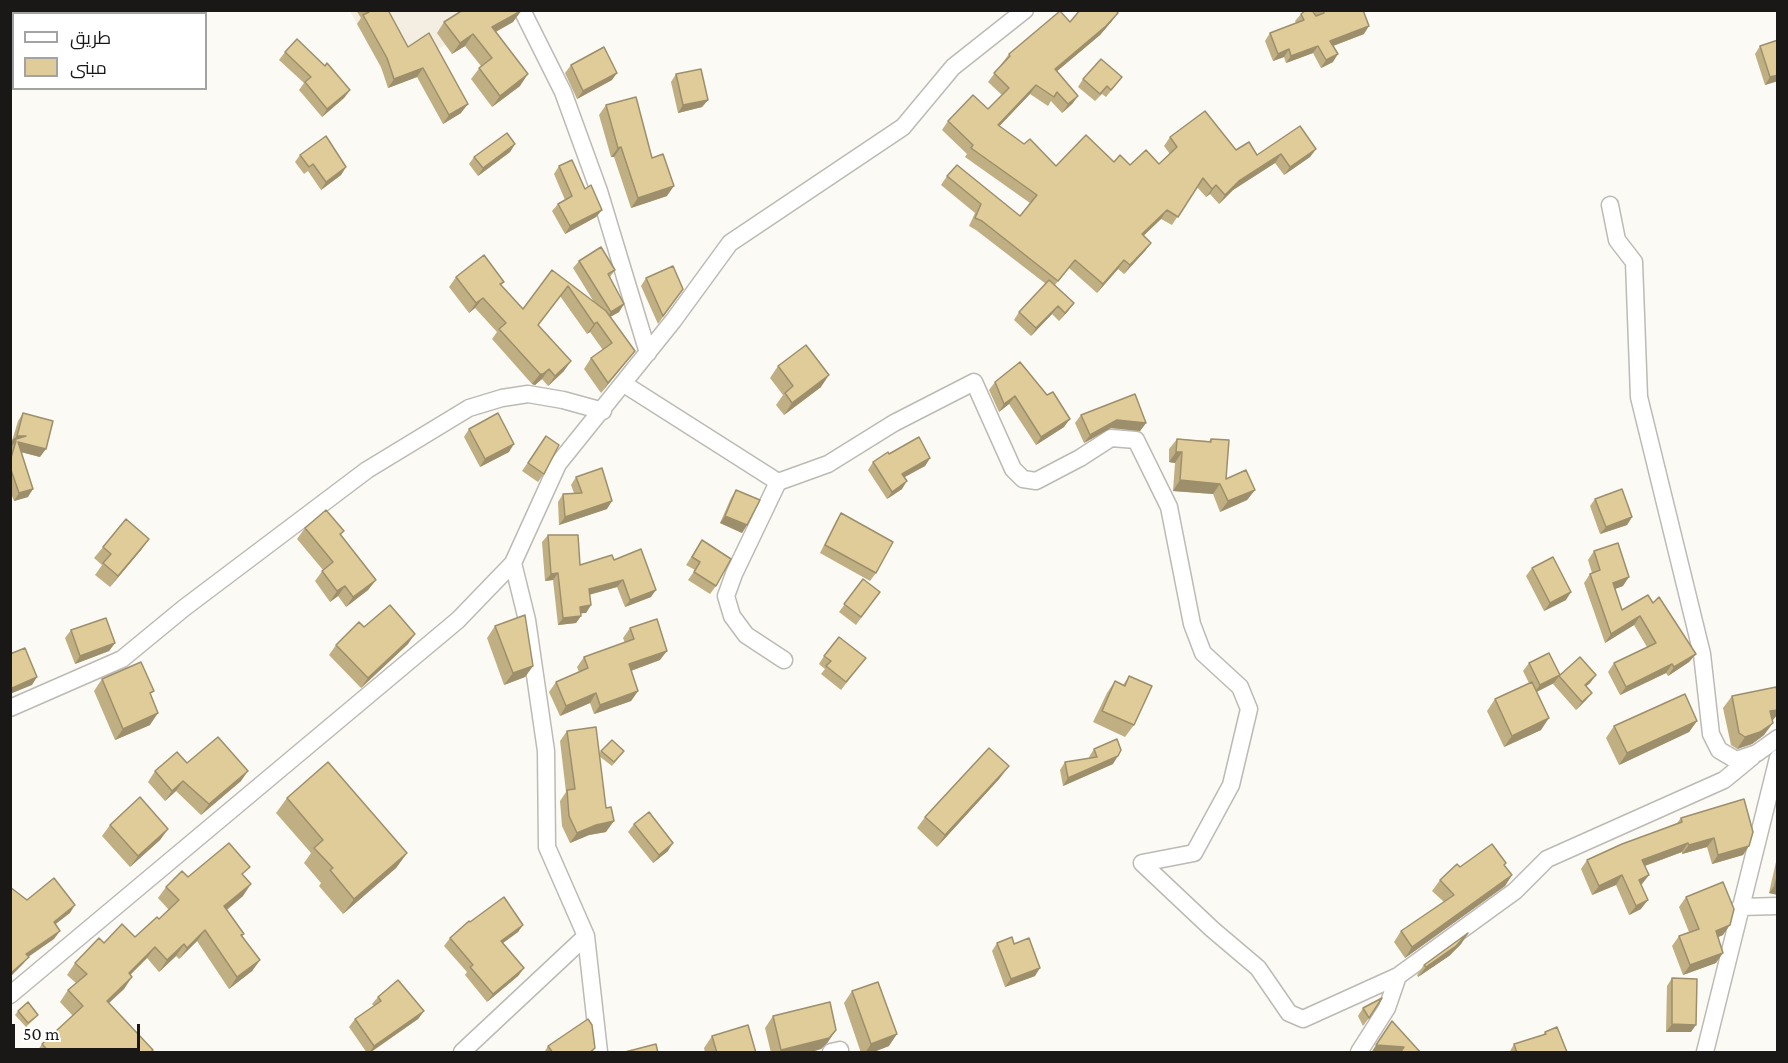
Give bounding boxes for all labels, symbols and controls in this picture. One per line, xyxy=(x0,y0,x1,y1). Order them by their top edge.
legend xyxy=(12,12,207,90)
text: طريق xyxy=(70,28,111,48)
text: مبنى xyxy=(70,58,107,78)
scale bar xyxy=(15,1012,142,1050)
text: 50 m xyxy=(23,1024,60,1044)

